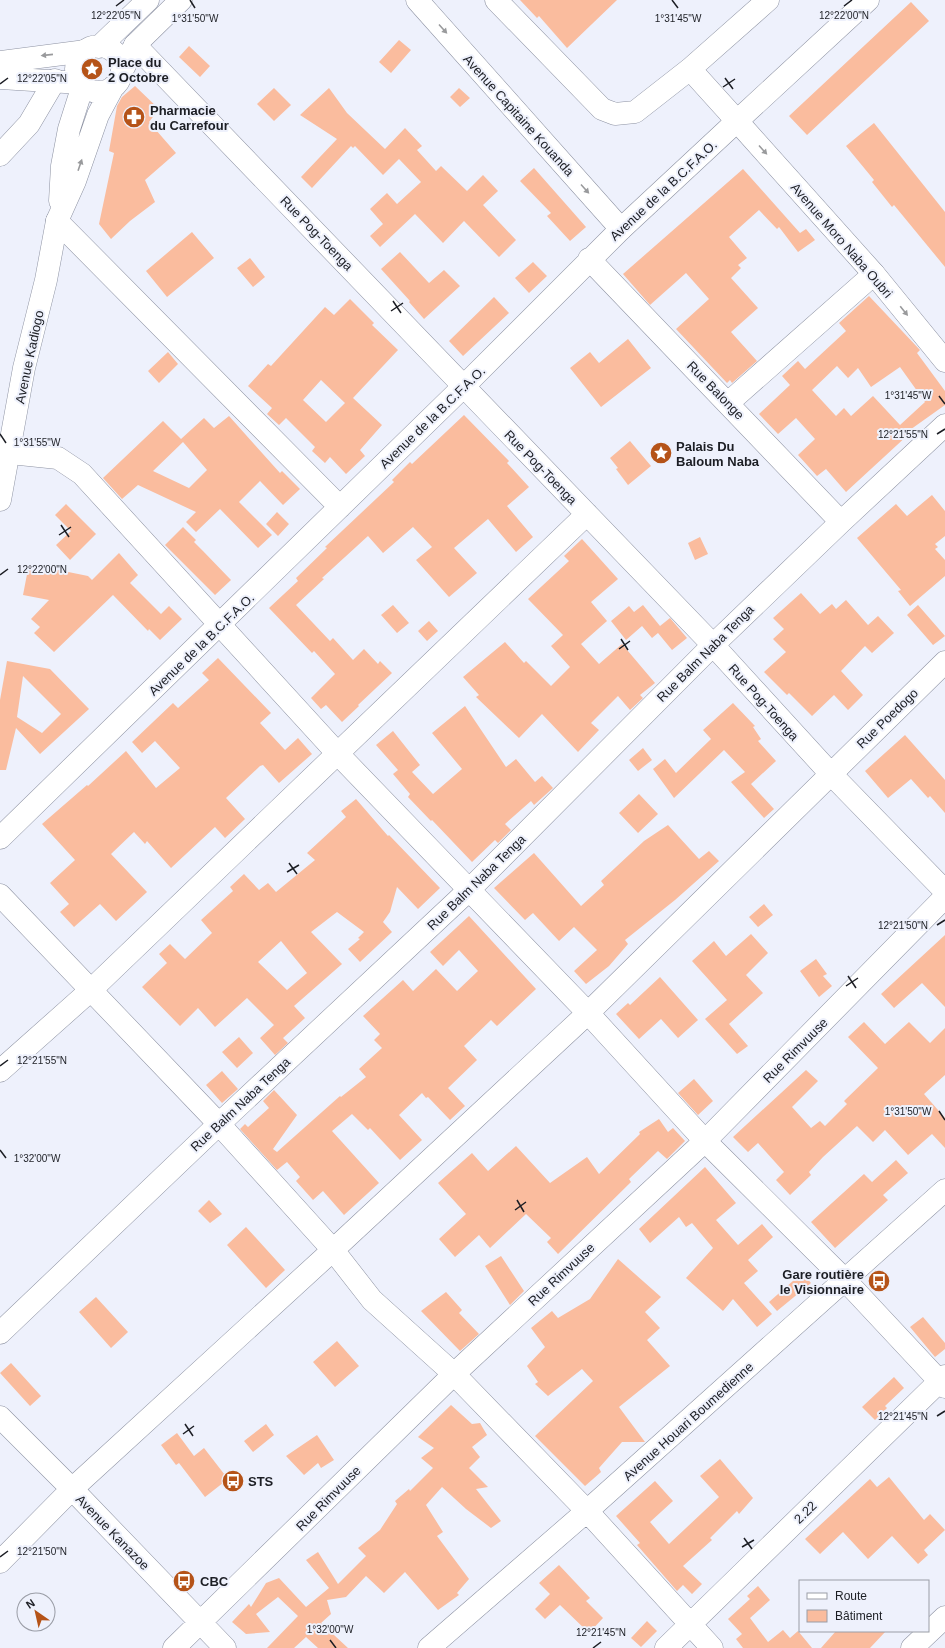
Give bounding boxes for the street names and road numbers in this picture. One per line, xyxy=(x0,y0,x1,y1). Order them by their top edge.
street label: Avenue Capitaine Kouanda xyxy=(460,52,578,180)
street label: Avenue de la B.C.F.A.O. xyxy=(607,137,720,244)
street label: Avenue Moro Naba Oubri xyxy=(788,180,896,301)
street label: Rue Pog-Toenga xyxy=(277,193,356,274)
street label: Avenue Kadiogo xyxy=(12,309,47,405)
street label: Rue Balonge xyxy=(684,358,747,423)
street label: Avenue de la B.C.F.A.O. xyxy=(377,363,488,472)
street label: Rue Pog-Toenga xyxy=(501,427,580,508)
street label: Avenue de la B.C.F.A.O. xyxy=(146,590,257,699)
street label: Rue Balm Naba Tenga xyxy=(654,601,757,705)
street label: Rue Pog-Toenga xyxy=(725,661,802,744)
street label: Rue Poedogo xyxy=(854,685,921,751)
street label: Rue Balm Naba Tenga xyxy=(424,831,529,933)
street label: Rue Rimvuuse xyxy=(760,1015,831,1086)
street label: Rue Balm Naba Tenga xyxy=(187,1054,294,1154)
street label: Rue Rimvuuse xyxy=(525,1240,598,1309)
street label: Avenue Houari Boumedienne xyxy=(620,1359,756,1484)
street label: Rue Rimvuuse xyxy=(293,1463,364,1534)
street label: Avenue Kanazoe xyxy=(73,1492,152,1573)
street label: 2.22 xyxy=(791,1498,820,1527)

